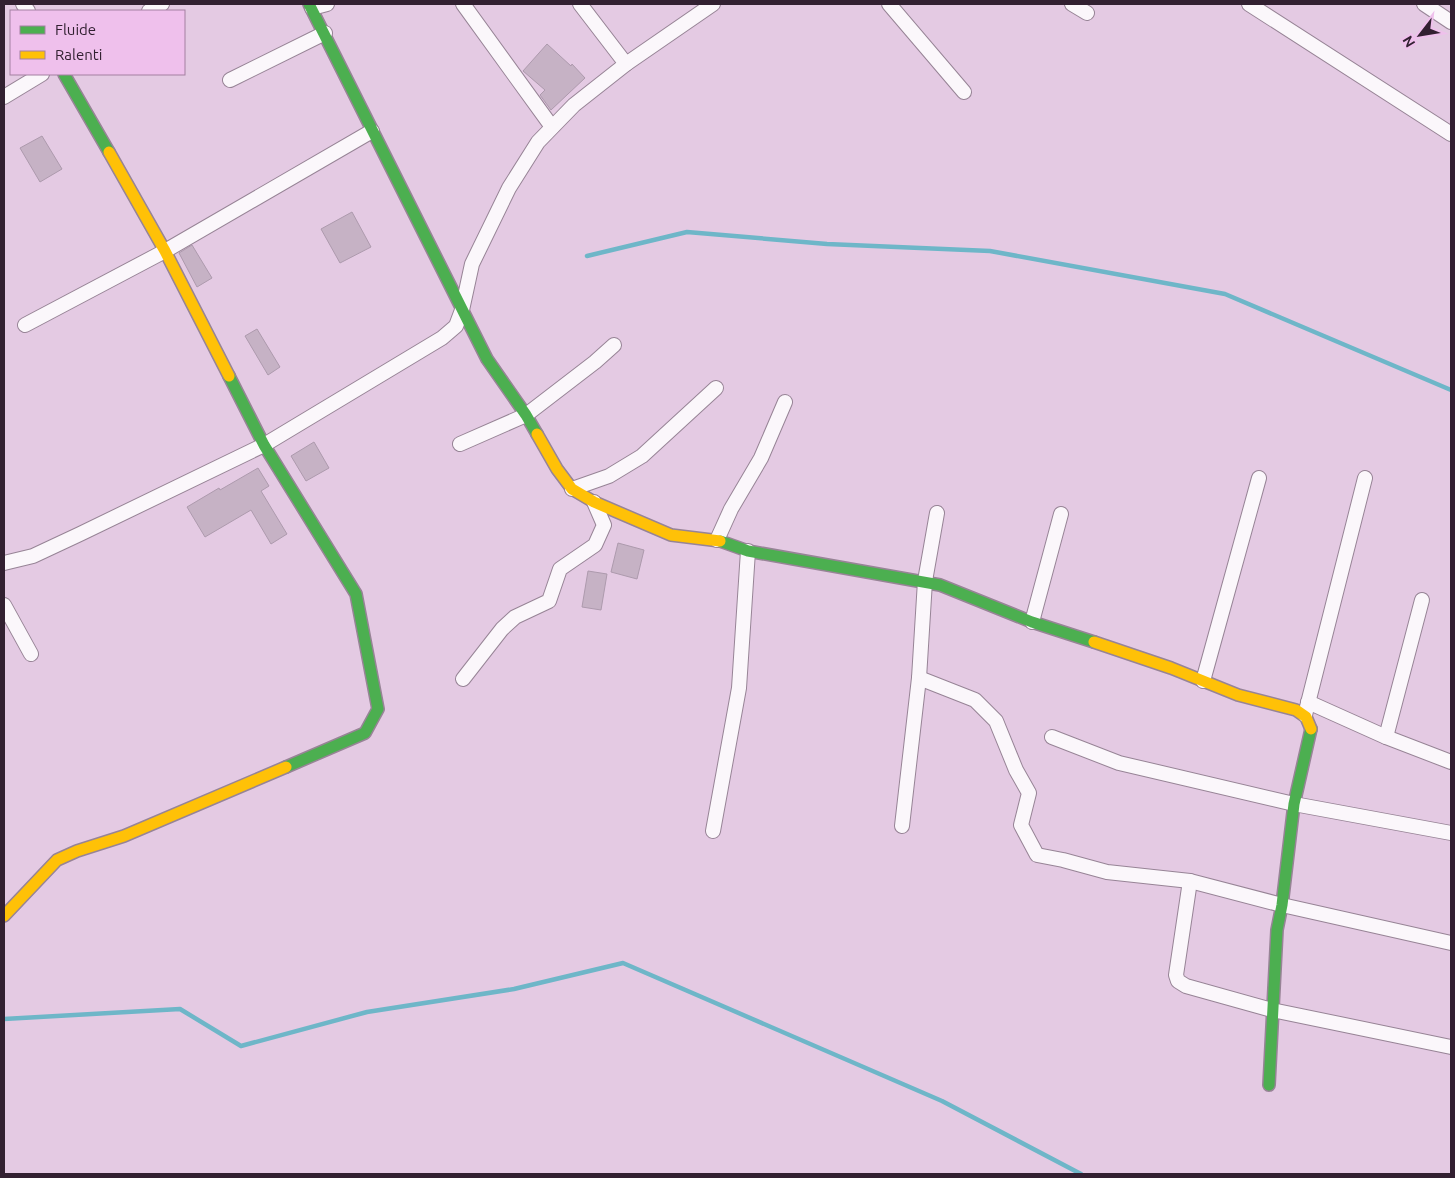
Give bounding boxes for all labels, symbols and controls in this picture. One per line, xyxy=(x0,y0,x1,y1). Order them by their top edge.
legend xyxy=(10,10,185,75)
north arrow xyxy=(1395,10,1445,60)
text: Fluide xyxy=(55,21,96,38)
text: N xyxy=(1399,33,1418,50)
text: Ralenti xyxy=(55,46,102,63)

